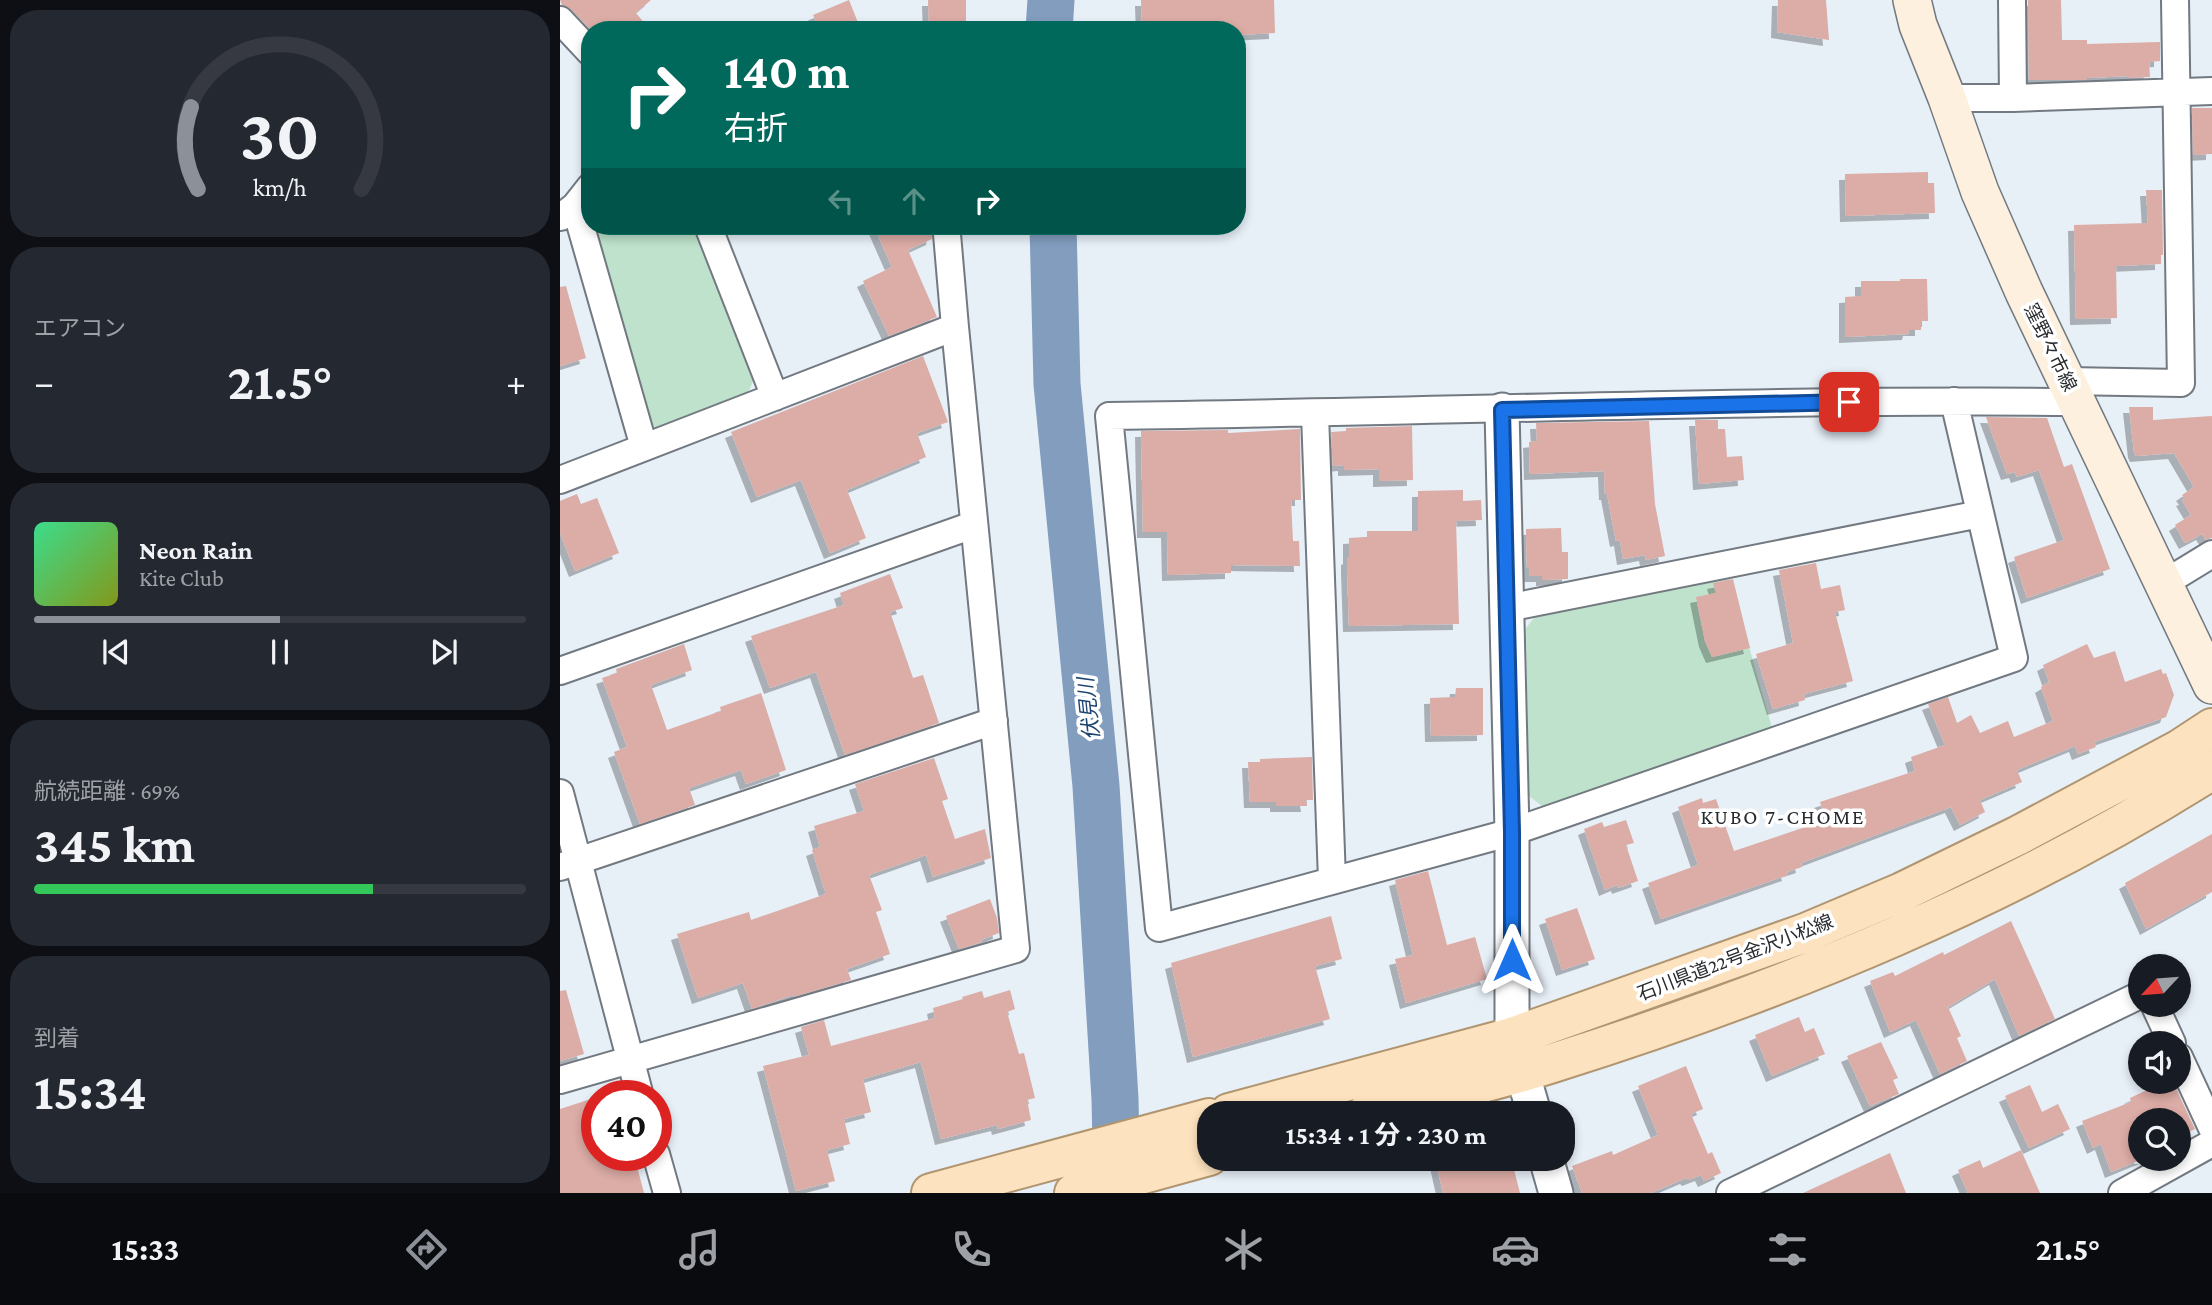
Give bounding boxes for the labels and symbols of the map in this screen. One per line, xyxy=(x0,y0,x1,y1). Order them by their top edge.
street label: 窪野々市線 xyxy=(2020,300,2081,395)
pin xyxy=(1819,372,1879,432)
water label: 伏見川 xyxy=(1074,674,1104,742)
district label: KUBO 7-CHOME xyxy=(1701,805,1865,829)
street label: 石川県道22号金沢小松線 xyxy=(1634,910,1836,1005)
position arrow xyxy=(1475,923,1549,997)
north arrow xyxy=(2128,954,2191,1017)
speed limit sign: 40 xyxy=(581,1080,672,1171)

